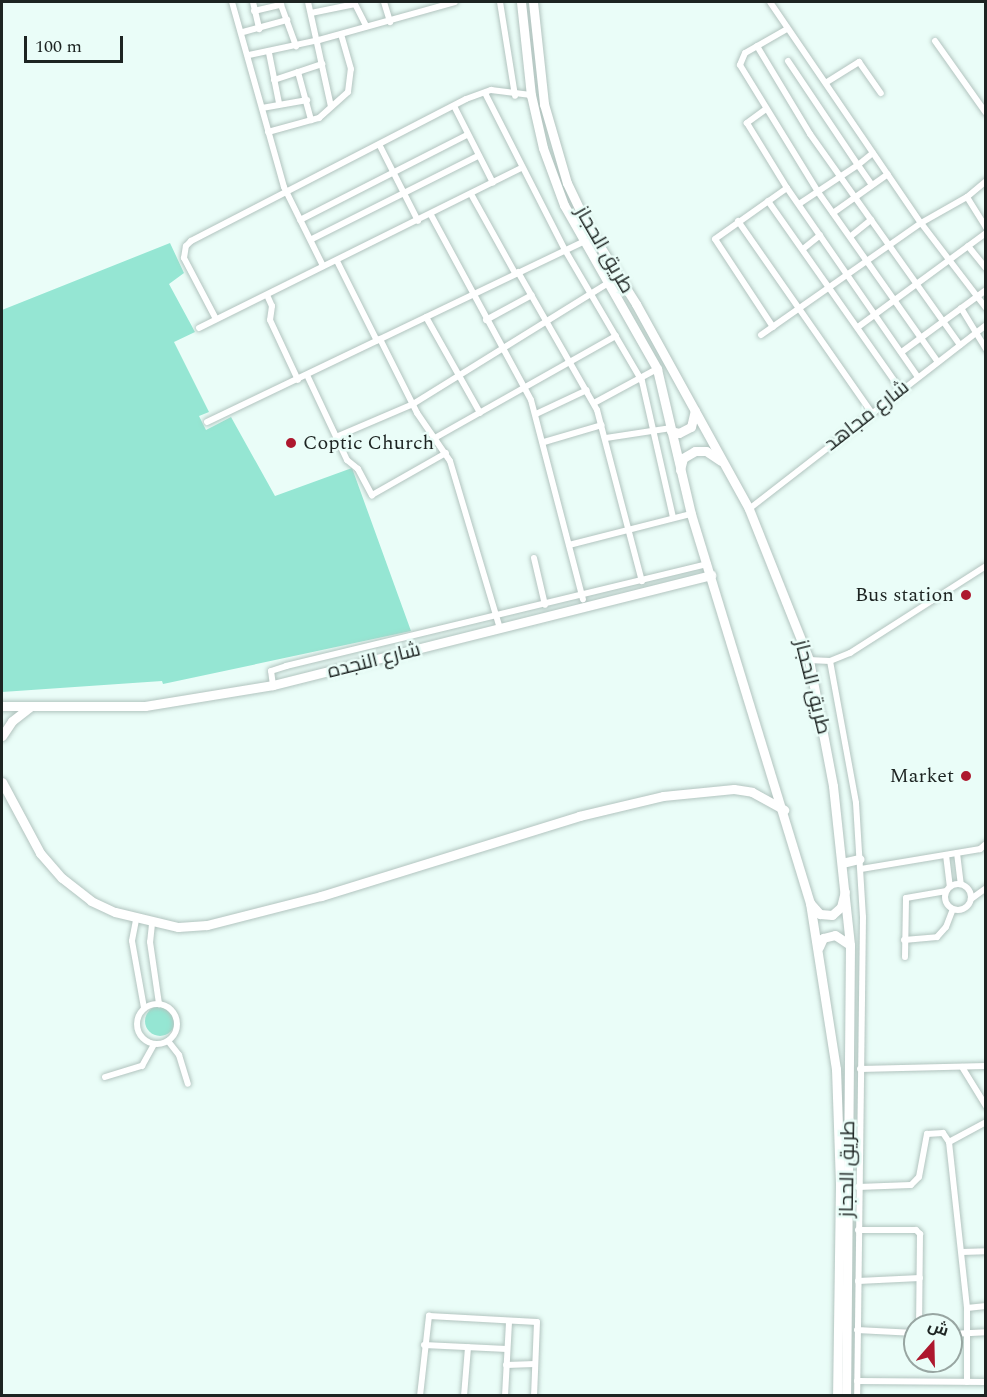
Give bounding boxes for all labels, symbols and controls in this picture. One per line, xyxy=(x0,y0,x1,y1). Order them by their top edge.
scale bar xyxy=(27,24,126,62)
text: 100 m xyxy=(35,33,82,60)
street label: طريق الحجاز xyxy=(569,202,639,298)
street label: شارع مجاهد xyxy=(820,375,914,457)
place label: Coptic Church xyxy=(303,431,434,455)
marker: Coptic Church xyxy=(284,436,298,450)
place label: Bus station xyxy=(855,583,954,607)
marker: Bus station xyxy=(959,588,973,602)
street label: طريق الحجاز xyxy=(789,637,835,737)
street label: شارع النجده xyxy=(325,638,423,684)
place label: Market xyxy=(890,764,954,788)
marker: Market xyxy=(959,769,973,783)
street label: طريق الحجاز xyxy=(835,1120,861,1218)
north arrow xyxy=(903,1313,963,1373)
text: ش xyxy=(925,1313,952,1343)

